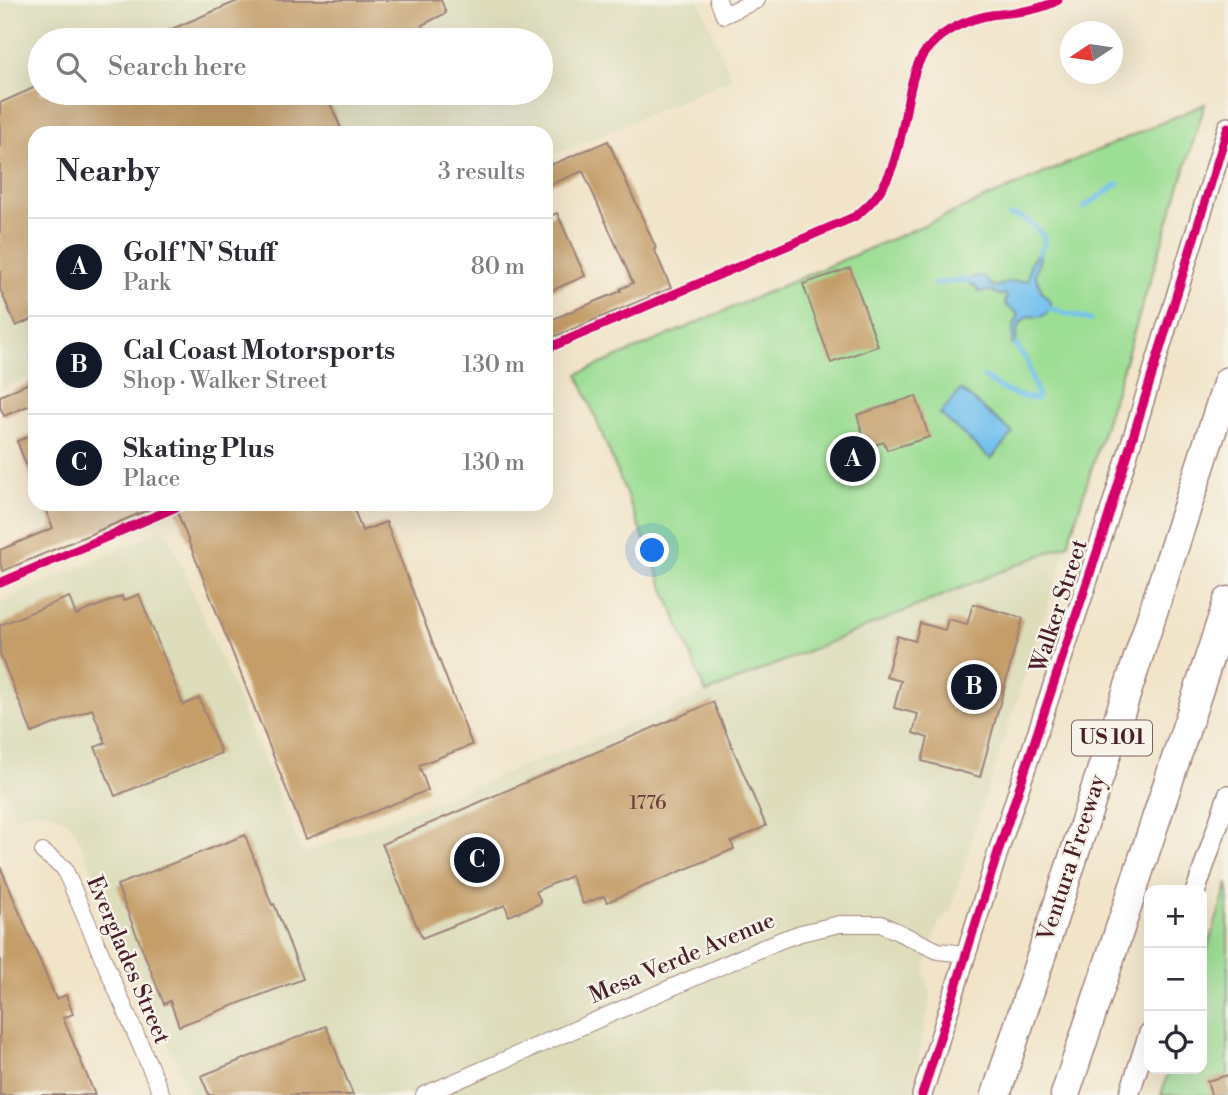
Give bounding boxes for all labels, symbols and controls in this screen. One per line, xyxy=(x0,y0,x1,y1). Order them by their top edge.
north arrow xyxy=(1060,21,1123,84)
search box xyxy=(28,28,553,105)
icon: search xyxy=(52,48,90,86)
text: Search here xyxy=(108,51,247,83)
text: Nearby xyxy=(56,153,160,191)
text: 3 results xyxy=(438,158,525,186)
text: Golf 'N' Stuff xyxy=(123,237,275,269)
text: A xyxy=(71,253,87,281)
text: 80 m xyxy=(471,253,525,281)
text: Park xyxy=(123,269,171,297)
text: Cal Coast Motorsports xyxy=(123,335,395,367)
text: B xyxy=(70,351,88,379)
text: 130 m xyxy=(462,351,525,379)
text: Shop · Walker Street xyxy=(123,367,328,395)
text: Skating Plus xyxy=(123,433,274,465)
pin: A xyxy=(830,433,876,485)
text: C xyxy=(71,449,87,477)
text: 130 m xyxy=(462,449,525,477)
text: Place xyxy=(123,465,180,493)
your location xyxy=(635,533,669,567)
street label: Walker Street xyxy=(1024,536,1094,677)
pin: B xyxy=(951,661,997,713)
road number: US 101 xyxy=(1072,720,1152,756)
street label: Ventura Freeway xyxy=(1032,770,1112,946)
house number: 1776 xyxy=(629,791,667,815)
pin: C xyxy=(454,834,500,886)
street label: Everglades Street xyxy=(80,872,176,1048)
map controls xyxy=(1144,885,1207,1074)
button: + xyxy=(1144,885,1207,948)
street label: Mesa Verde Avenue xyxy=(585,906,779,1010)
button: − xyxy=(1144,948,1207,1011)
button: locate xyxy=(1144,1011,1207,1074)

